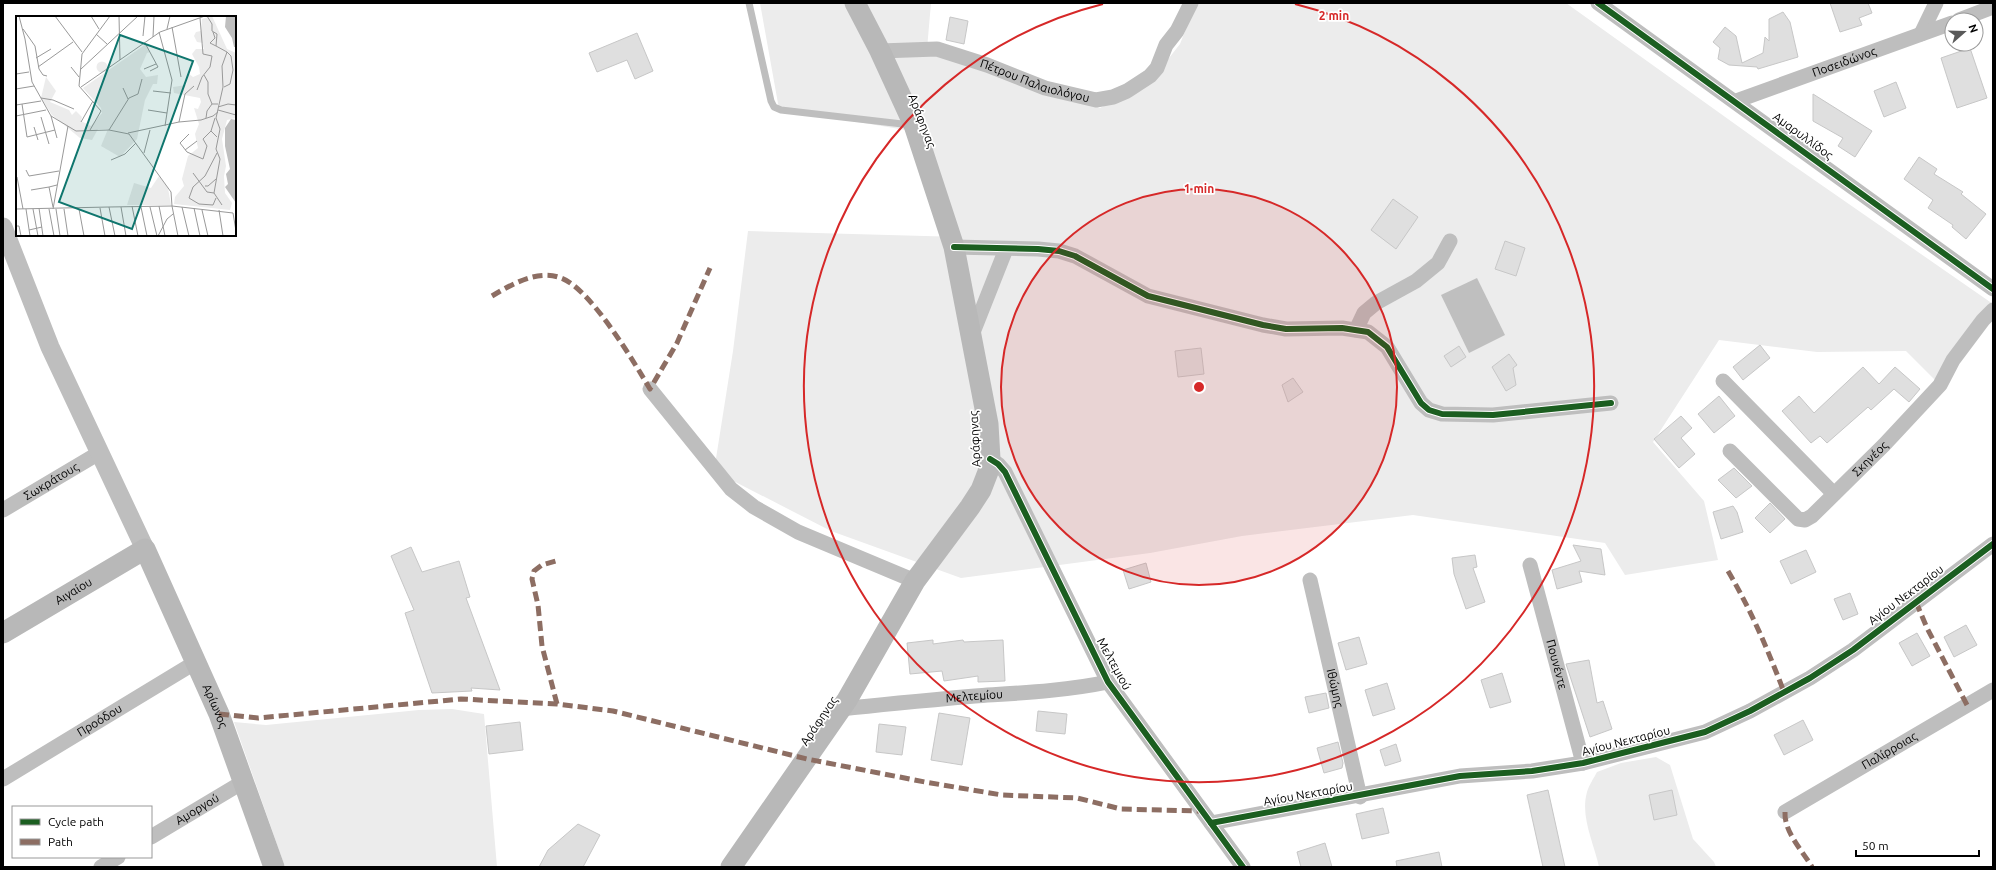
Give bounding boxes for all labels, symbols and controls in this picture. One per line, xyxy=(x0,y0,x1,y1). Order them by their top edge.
text: 2 min xyxy=(1319,9,1349,22)
north arrow xyxy=(1944,12,1984,52)
inset map xyxy=(16,16,236,236)
text: N xyxy=(1966,23,1980,34)
street label: Ποσειδώνος xyxy=(1810,44,1879,79)
street label: Πέτρου Παλαιολόγου xyxy=(979,56,1091,104)
street label: Αράφηνας xyxy=(905,92,939,150)
street label: Αμαρυλλίδος xyxy=(1770,110,1836,163)
text: 1 min xyxy=(1184,182,1214,195)
centre of rings xyxy=(1192,380,1206,394)
street label: Αράφηνας xyxy=(967,410,983,468)
street label: Σκηνέος xyxy=(1850,438,1891,478)
street label: Σωκράτους xyxy=(21,459,82,502)
street label: Αγίου Νεκταρίου xyxy=(1866,562,1946,627)
street label: Αιγαίου xyxy=(52,575,94,607)
street label: Μελτεμιού xyxy=(1095,635,1134,692)
street label: Πουνέντε xyxy=(1544,638,1570,691)
street label: Ιθώμης xyxy=(1325,667,1346,710)
street label: Αρίωνος xyxy=(200,682,231,730)
street label: Μελτεμίου xyxy=(945,687,1003,705)
street label: Αράφηνας xyxy=(797,693,841,748)
street label: Προόδου xyxy=(74,701,124,739)
street label: Αγίου Νεκταρίου xyxy=(1580,723,1671,758)
street label: Παλίρροιας xyxy=(1859,729,1920,772)
street label: Αγίου Νεκταρίου xyxy=(1262,779,1354,808)
street label: Αμοργού xyxy=(173,791,221,827)
legend xyxy=(12,806,152,858)
text: Cycle path xyxy=(48,815,104,828)
scale bar xyxy=(1856,832,1979,858)
text: Path xyxy=(48,835,73,848)
text: 50 m xyxy=(1862,839,1889,852)

